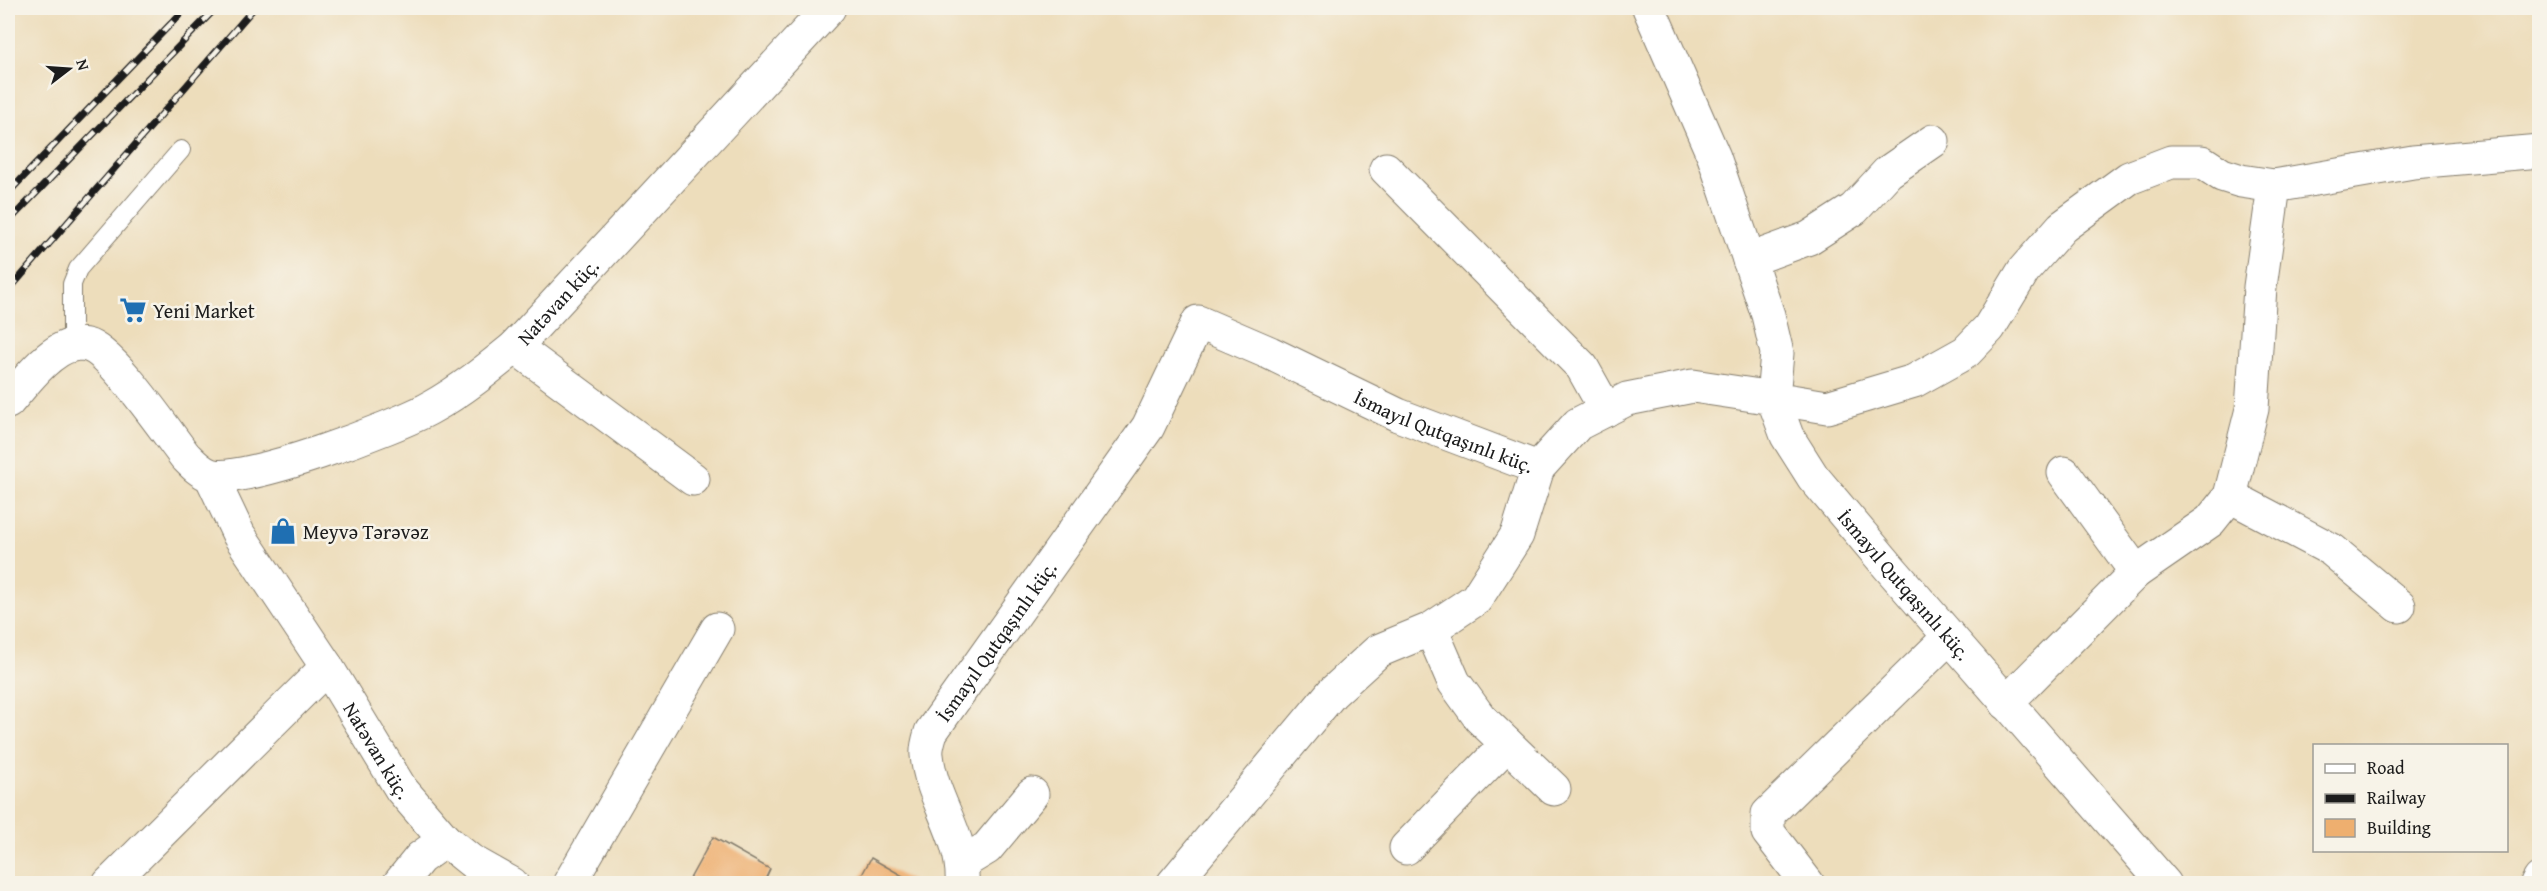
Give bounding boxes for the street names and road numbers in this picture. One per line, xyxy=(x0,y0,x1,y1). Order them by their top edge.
street label: Natəvan küç. xyxy=(510,252,605,351)
street label: İsmayıl Qutqaşınlı küç. xyxy=(1350,382,1538,480)
street label: İsmayıl Qutqaşınlı küç. xyxy=(1832,503,1978,666)
street label: İsmayıl Qutqaşınlı küç. xyxy=(929,555,1063,727)
street label: Natəvan küç. xyxy=(337,696,418,805)

